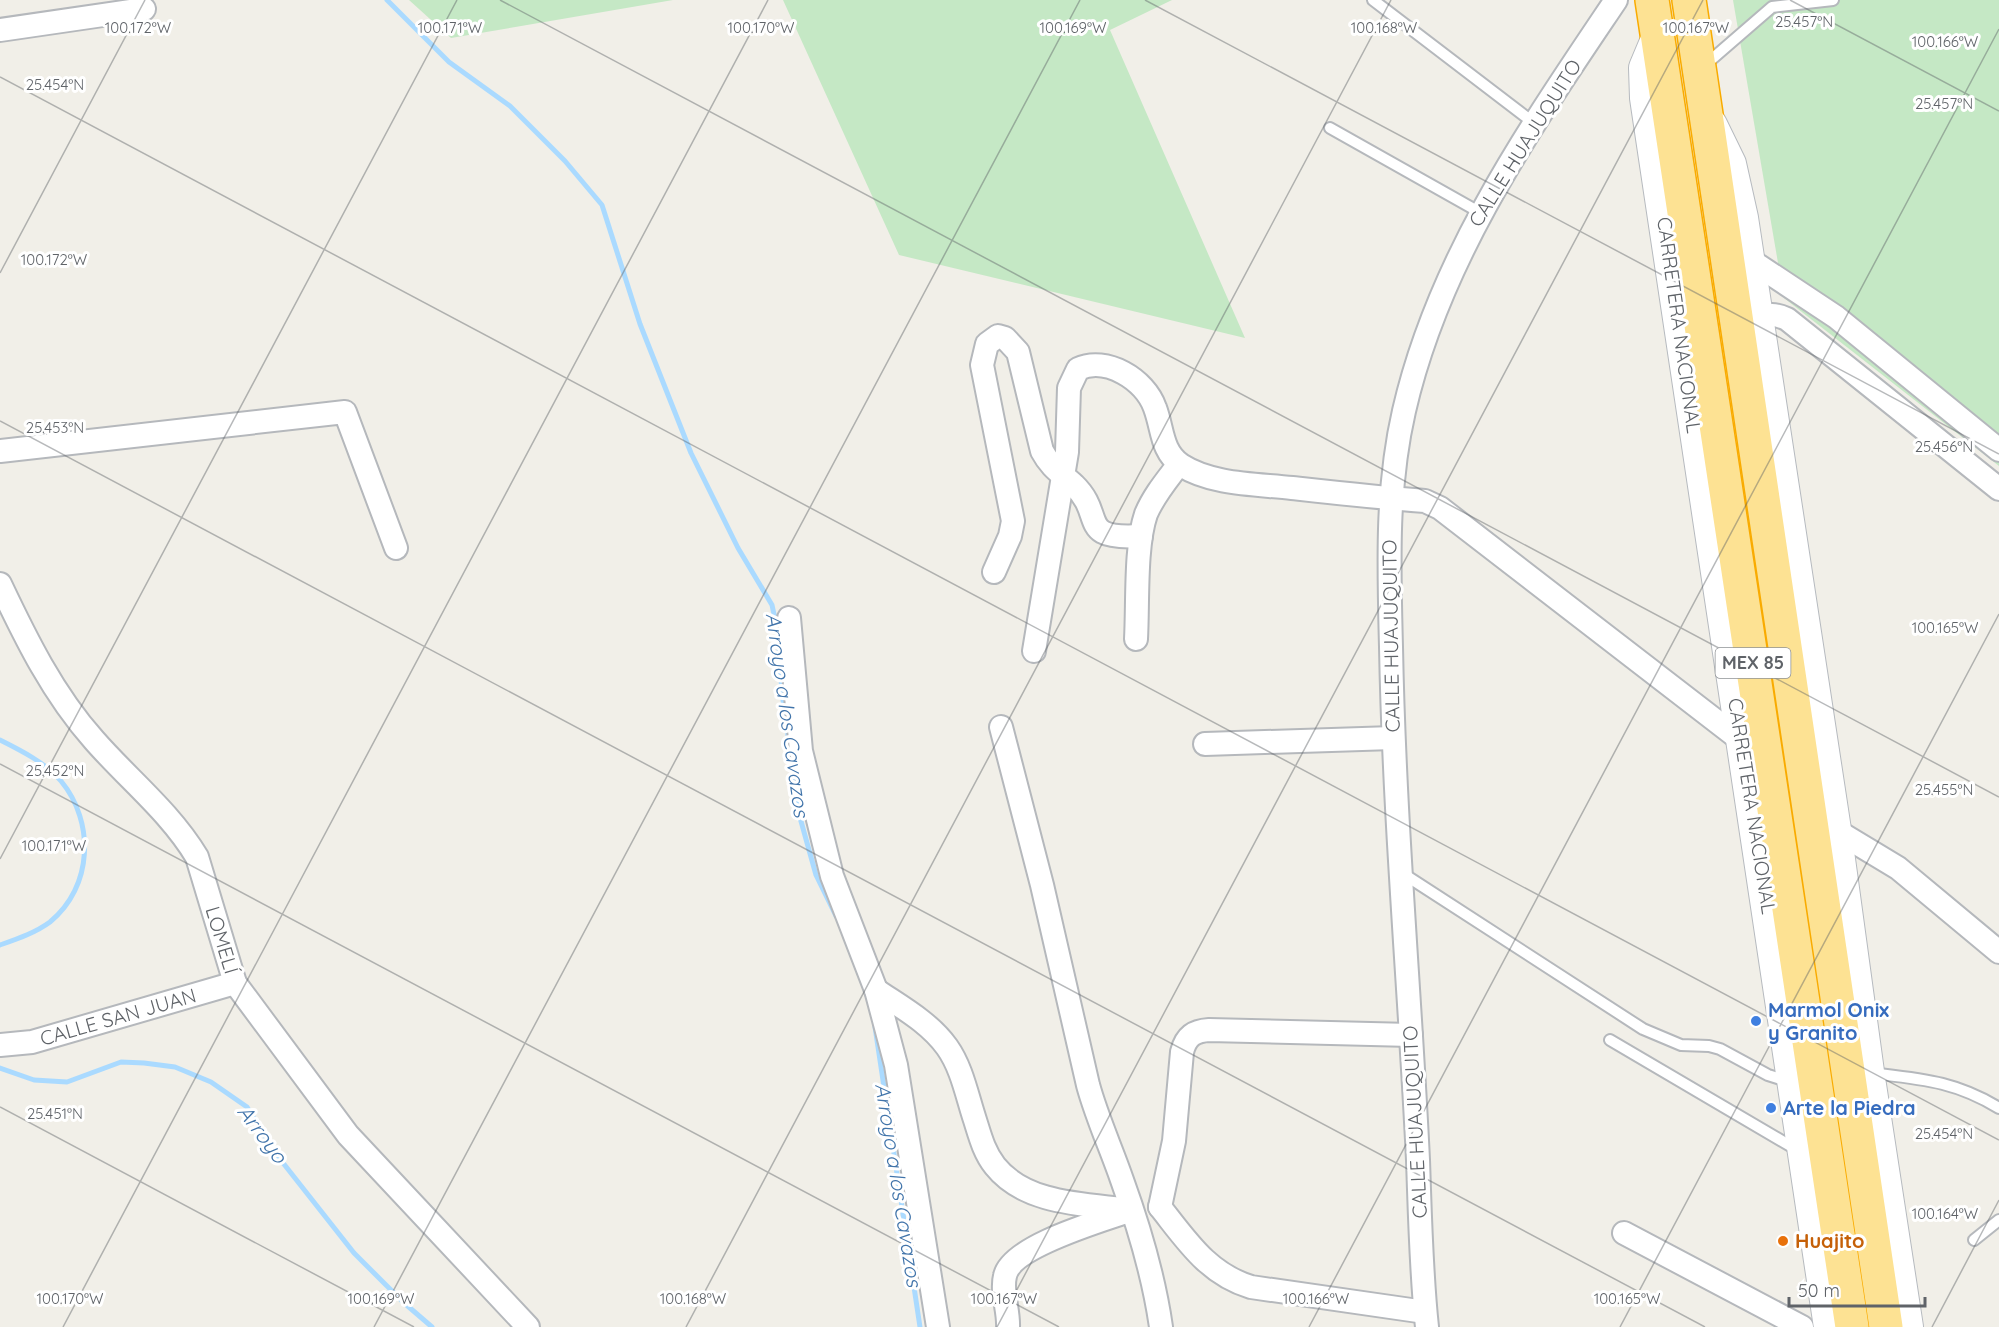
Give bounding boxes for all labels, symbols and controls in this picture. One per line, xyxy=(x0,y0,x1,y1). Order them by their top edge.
text: 25.457°N xyxy=(1775,12,1833,31)
text: 100.172°W xyxy=(105,18,172,37)
text: 100.171°W xyxy=(418,18,483,37)
text: 100.170°W xyxy=(727,18,795,37)
text: 100.169°W xyxy=(1040,18,1107,37)
text: 100.168°W xyxy=(1351,18,1418,37)
text: 100.167°W xyxy=(1663,18,1730,37)
text: 100.166°W xyxy=(1912,32,1979,51)
street label: CALLE HUAJUQUITO xyxy=(1463,54,1586,231)
text: 25.454°N xyxy=(26,75,84,94)
text: 25.457°N xyxy=(1915,94,1973,113)
street label: CARRETERA NACIONAL xyxy=(1652,215,1707,435)
text: 100.172°W xyxy=(21,250,88,269)
text: 25.453°N xyxy=(26,418,84,437)
text: 25.456°N xyxy=(1915,437,1973,456)
street label: CALLE HUAJUQUITO xyxy=(1376,539,1405,733)
water label: Arroyo a los Cavazos xyxy=(761,611,815,820)
text: 100.165°W xyxy=(1912,618,1979,637)
road number: MEX 85 xyxy=(1716,648,1790,678)
street label: CARRETERA NACIONAL xyxy=(1723,696,1782,916)
text: 25.452°N xyxy=(26,761,84,780)
text: 25.455°N xyxy=(1915,780,1973,799)
text: 100.171°W xyxy=(22,836,87,855)
street label: LOMELÍ xyxy=(200,903,245,978)
street label: CALLE SAN JUAN xyxy=(37,982,199,1051)
place label: Marmol Onix y Granito xyxy=(1768,997,1889,1045)
marker: Marmol Onix y Granito xyxy=(1749,1014,1763,1028)
street label: CALLE HUAJUQUITO xyxy=(1397,1025,1432,1219)
water label: Arroyo a los Cavazos xyxy=(870,1081,928,1290)
place label: Arte la Piedra xyxy=(1783,1095,1916,1120)
water label: Arroyo xyxy=(232,1099,294,1169)
marker: Arte la Piedra xyxy=(1764,1101,1778,1115)
text: 25.451°N xyxy=(27,1104,83,1123)
text: 25.454°N xyxy=(1915,1124,1973,1143)
text: 100.164°W xyxy=(1912,1204,1979,1223)
place label: Huajito xyxy=(1795,1228,1864,1253)
marker: Huajito xyxy=(1776,1234,1790,1248)
scale bar xyxy=(1789,1270,1926,1308)
text: 50 m xyxy=(1798,1279,1840,1302)
text: 100.170°W xyxy=(36,1289,104,1308)
text: 100.169°W xyxy=(348,1289,415,1308)
text: 100.168°W xyxy=(660,1289,727,1308)
text: 100.167°W xyxy=(971,1289,1038,1308)
text: 100.166°W xyxy=(1283,1289,1350,1308)
text: 100.165°W xyxy=(1594,1289,1661,1308)

